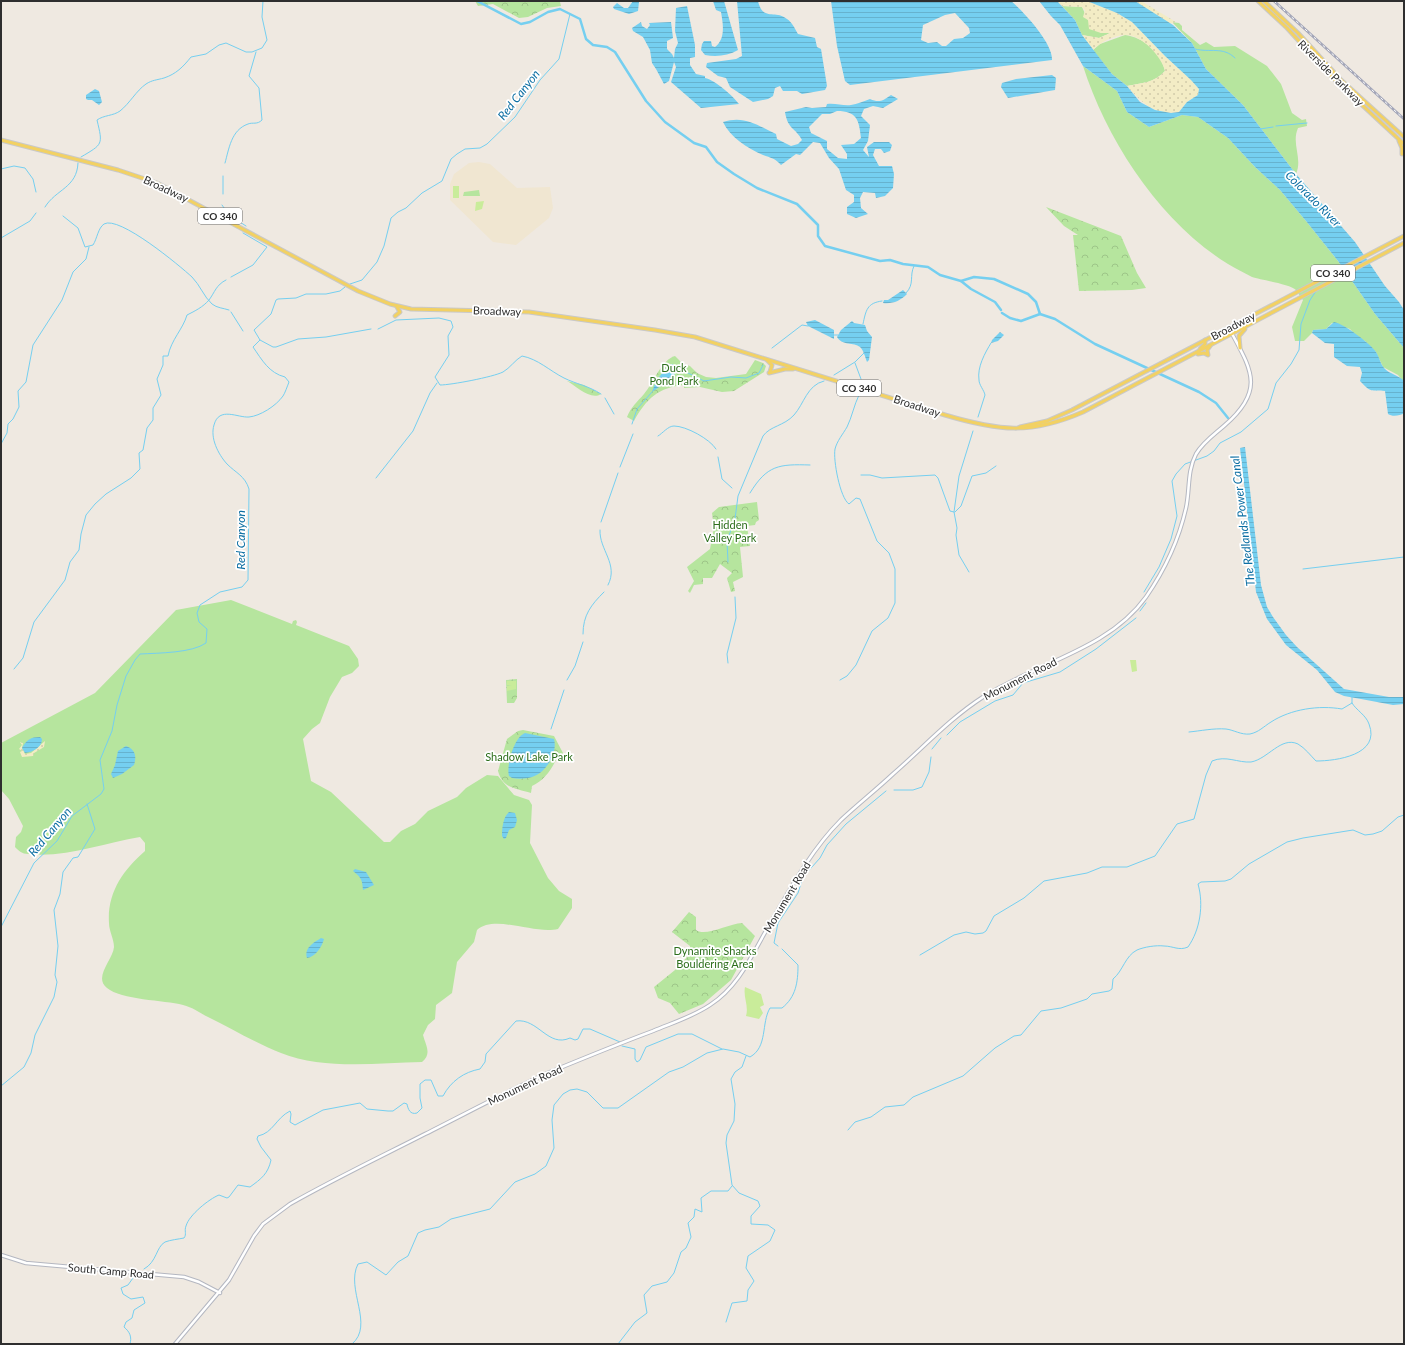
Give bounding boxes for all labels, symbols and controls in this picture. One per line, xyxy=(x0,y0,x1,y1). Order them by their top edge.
street label: Riverside Parkway xyxy=(1296,37,1367,109)
water label: Red Canyon xyxy=(494,67,543,123)
water label: Colorado River xyxy=(1282,168,1345,230)
street label: Broadway xyxy=(142,172,191,205)
road number: CO 340 xyxy=(198,208,242,224)
road number: CO 340 xyxy=(1311,265,1355,281)
street label: Broadway xyxy=(473,303,522,318)
street label: Broadway xyxy=(1208,308,1257,343)
park label: Duck Pond Park xyxy=(649,361,699,387)
road number: CO 340 xyxy=(837,380,881,396)
street label: Broadway xyxy=(892,392,942,419)
water label: The Redlands Power Canal xyxy=(1227,455,1258,587)
water label: Red Canyon xyxy=(233,510,248,570)
park label: Hidden Valley Park xyxy=(704,518,757,544)
street label: Monument Road xyxy=(981,654,1059,703)
park label: Shadow Lake Park xyxy=(485,750,573,763)
water label: Red Canyon xyxy=(25,804,74,859)
street label: Monument Road xyxy=(760,859,813,935)
park label: Dynamite Shacks Bouldering Area xyxy=(674,944,757,970)
street label: Monument Road xyxy=(485,1062,564,1107)
street label: South Camp Road xyxy=(67,1260,155,1281)

